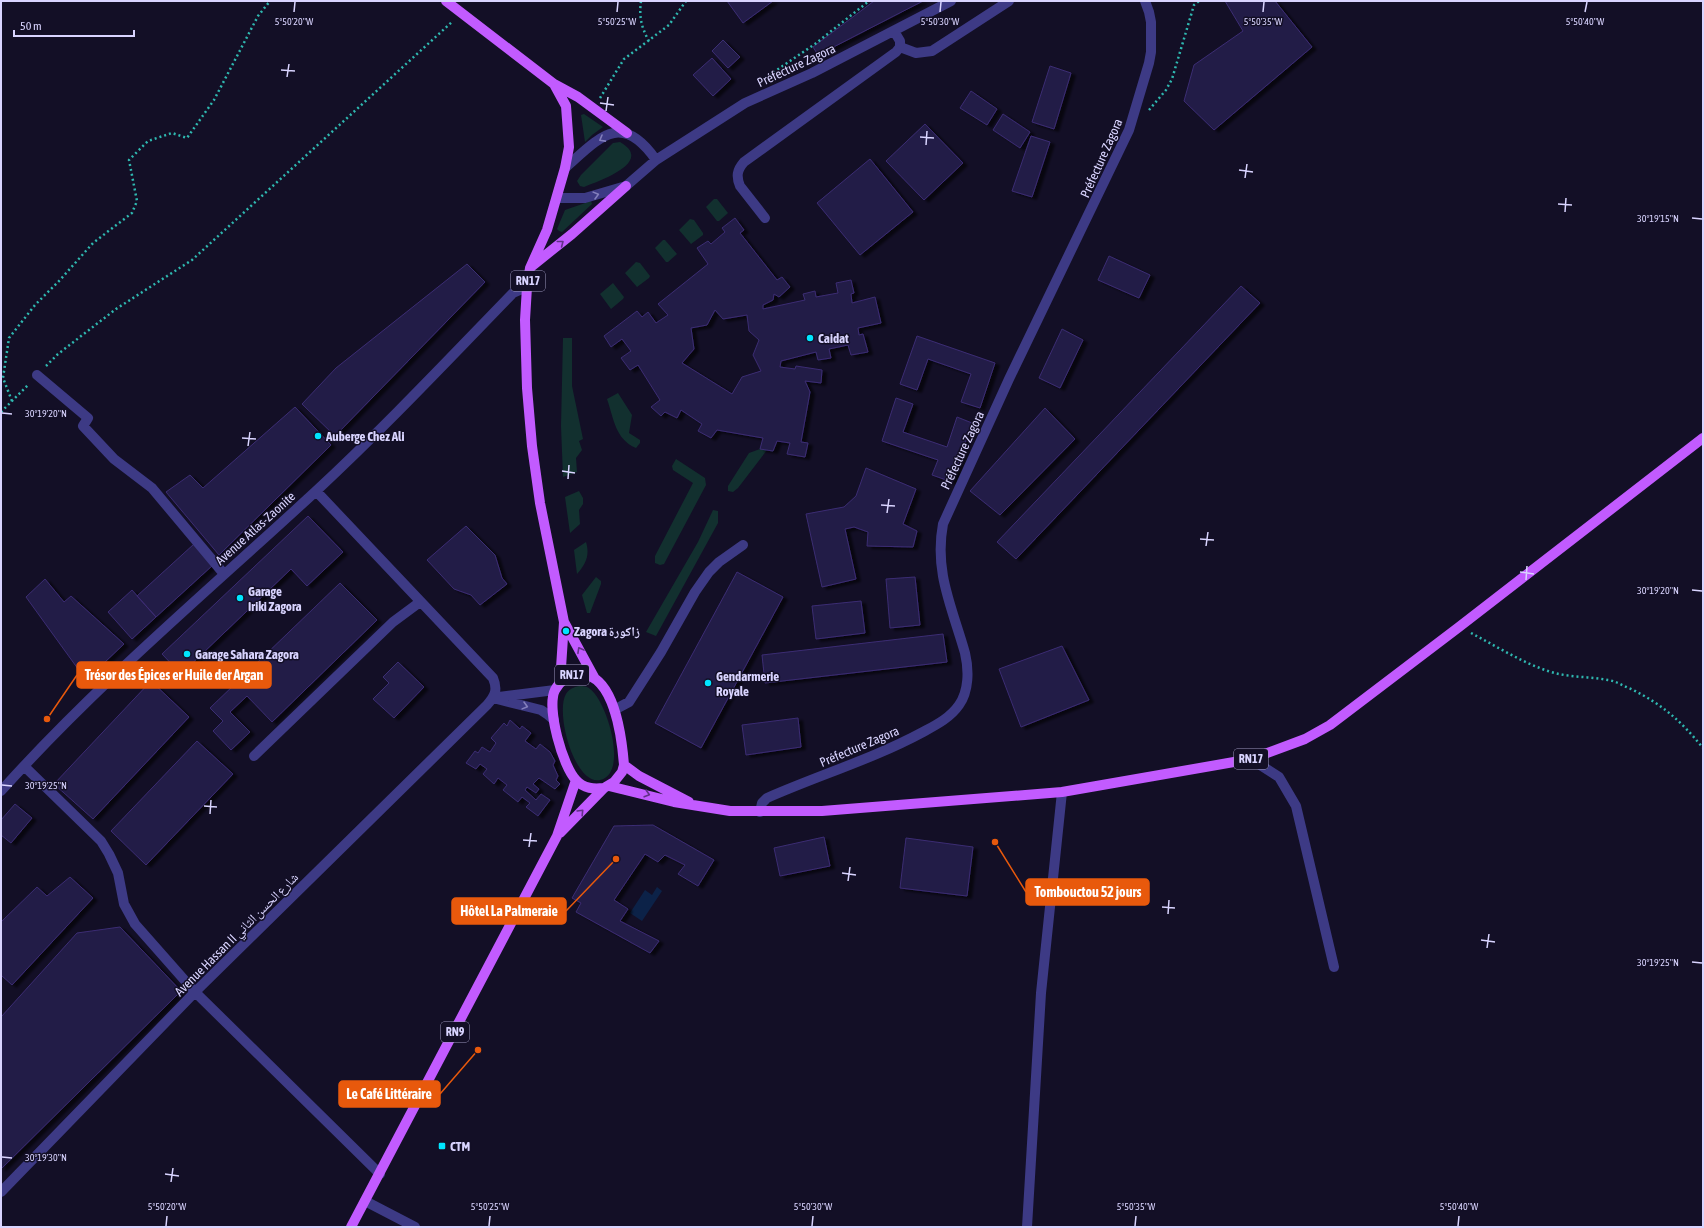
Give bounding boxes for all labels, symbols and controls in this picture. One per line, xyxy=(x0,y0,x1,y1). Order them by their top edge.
scale bar xyxy=(14,12,134,38)
text: 5°50'20"W xyxy=(275,16,314,27)
text: 5°50'25"W xyxy=(598,16,637,27)
text: 5°50'30"W xyxy=(921,16,960,27)
text: 5°50'35"W xyxy=(1244,16,1283,27)
text: 5°50'40"W xyxy=(1566,16,1605,27)
text: 50 m xyxy=(20,19,42,33)
street label: Préfecture Zagora xyxy=(755,41,838,90)
street label: Préfecture Zagora xyxy=(1077,116,1126,200)
one-way arrow xyxy=(599,134,606,141)
one-way arrow xyxy=(592,192,599,200)
text: 30°19'15"N xyxy=(1637,213,1679,224)
one-way arrow xyxy=(556,241,563,248)
road number: RN17 xyxy=(511,271,545,291)
place label: Caidat xyxy=(818,331,849,346)
marker: Caidat xyxy=(805,333,815,343)
text: 30°19'20"N xyxy=(25,408,67,419)
street label: Préfecture Zagora xyxy=(938,409,987,492)
place label: Auberge Chez Ali xyxy=(325,429,405,444)
marker: Auberge Chez Ali xyxy=(313,431,323,441)
street label: Avenue Atlas-Zaonite xyxy=(212,489,298,568)
place label: Garage Iriki Zagora xyxy=(248,584,302,614)
text: 30°19'20"N xyxy=(1637,585,1679,596)
marker: Garage Iriki Zagora xyxy=(235,593,245,603)
place label: Zagora زاكورة xyxy=(574,624,640,639)
marker: Zagora زاكورة xyxy=(561,626,571,636)
place label: Garage Sahara Zagora xyxy=(195,647,299,662)
one-way arrow xyxy=(577,647,584,654)
marker: Garage Sahara Zagora xyxy=(182,649,192,659)
callout: Trésor des Épices er Huile der Argan xyxy=(77,662,271,688)
road number: RN17 xyxy=(555,665,589,685)
text: Trésor des Épices er Huile der Argan xyxy=(85,667,263,683)
place label: Gendarmerie Royale xyxy=(716,669,779,699)
marker: Gendarmerie Royale xyxy=(703,678,713,688)
one-way arrow xyxy=(521,701,528,710)
street label: Préfecture Zagora xyxy=(817,723,901,770)
road number: RN17 xyxy=(1234,749,1268,769)
text: 30°19'25"N xyxy=(25,780,67,791)
one-way arrow xyxy=(644,790,651,798)
one-way arrow xyxy=(576,809,584,817)
street label: Avenue Hassan II شارع الحسن الثاني xyxy=(171,869,304,1002)
callout: Tombouctou 52 jours xyxy=(1026,879,1149,905)
text: Tombouctou 52 jours xyxy=(1035,884,1142,900)
callout: Hôtel La Palmeraie xyxy=(452,898,566,924)
text: Hôtel La Palmeraie xyxy=(460,903,558,919)
text: 30°19'25"N xyxy=(1637,957,1679,968)
road number: RN9 xyxy=(441,1022,469,1042)
callout: Le Café Littéraire xyxy=(339,1081,440,1107)
text: Le Café Littéraire xyxy=(346,1086,432,1102)
place label: CTM xyxy=(450,1139,471,1154)
marker: CTM xyxy=(437,1141,447,1151)
text: 30°19'30"N xyxy=(25,1152,67,1163)
text: 5°50'20"W xyxy=(148,1201,187,1212)
text: 5°50'25"W xyxy=(471,1201,510,1212)
text: 5°50'30"W xyxy=(794,1201,833,1212)
text: 5°50'35"W xyxy=(1117,1201,1156,1212)
text: 5°50'40"W xyxy=(1440,1201,1479,1212)

